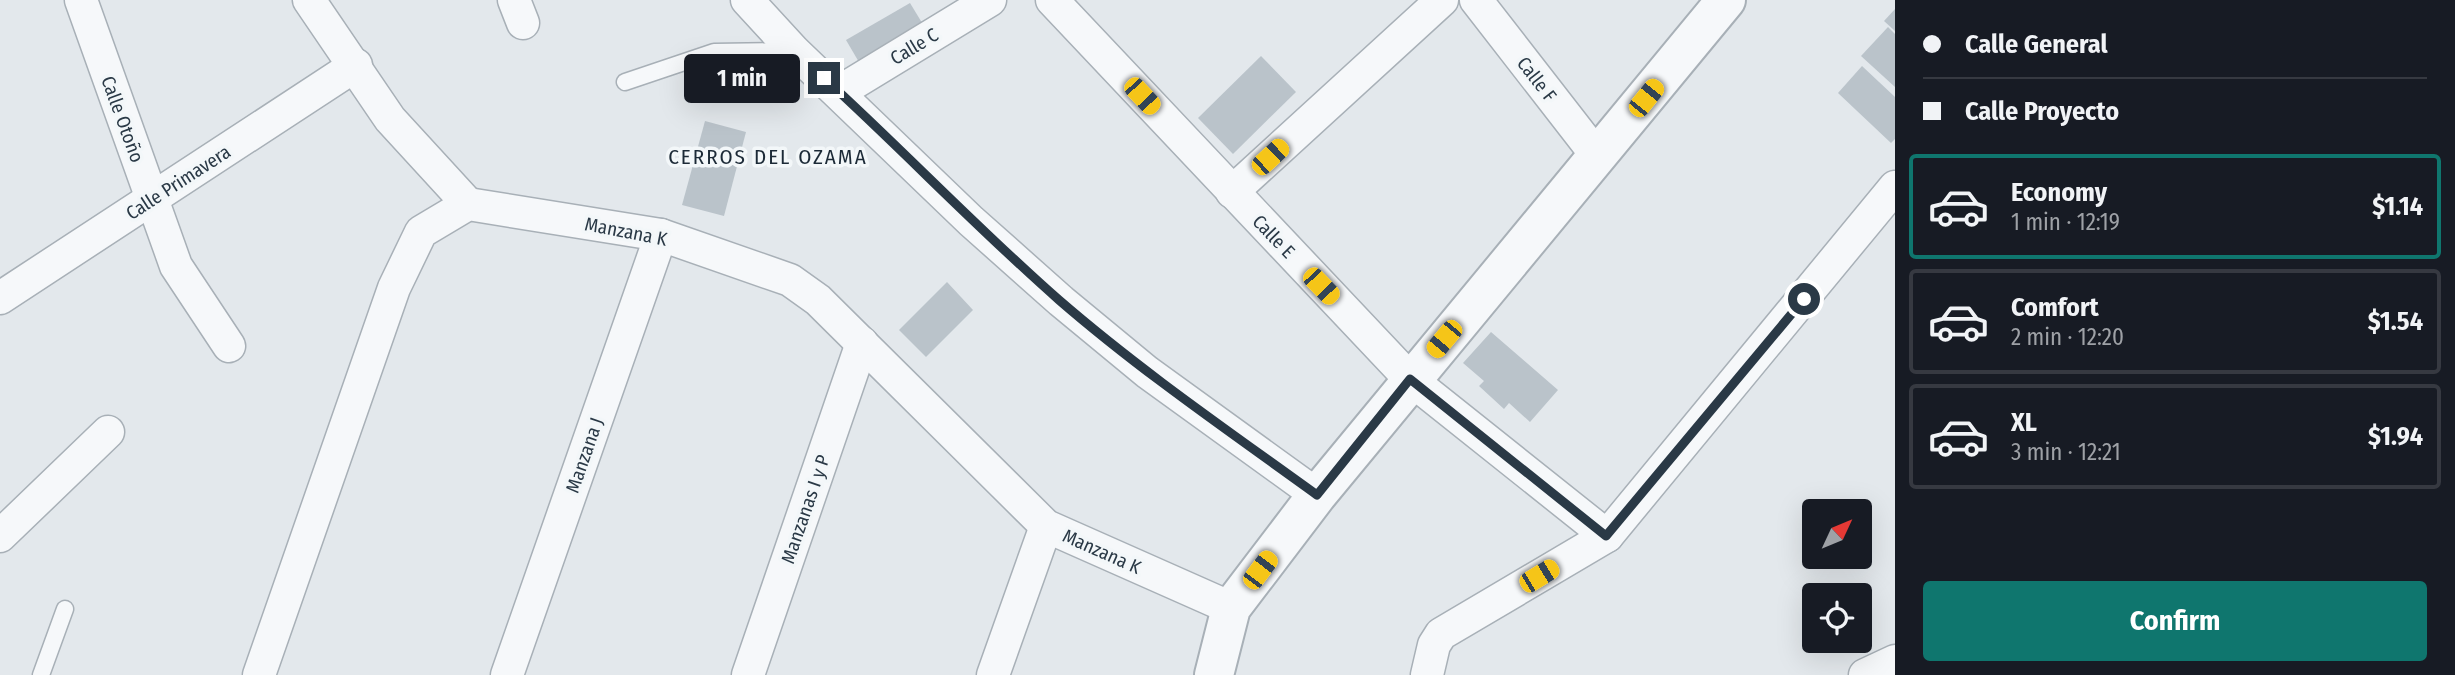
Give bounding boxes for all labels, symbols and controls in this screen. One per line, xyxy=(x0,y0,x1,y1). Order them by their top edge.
street label: Calle C xyxy=(886,23,943,70)
text: Calle General xyxy=(1965,29,2108,60)
street label: Calle F xyxy=(1512,52,1561,106)
callout: 1 min xyxy=(684,54,800,102)
route end xyxy=(808,62,840,94)
text: 1 min xyxy=(717,64,767,92)
street label: Calle Otoño xyxy=(96,73,149,166)
car xyxy=(1120,73,1165,119)
car xyxy=(1625,75,1668,121)
text: Calle Proyecto xyxy=(1965,96,2119,127)
car xyxy=(1248,135,1293,179)
street label: Calle Primavera xyxy=(122,140,235,225)
district label: CERROS DEL OZAMA xyxy=(668,144,868,170)
icon: car xyxy=(1927,175,1990,238)
text: Economy xyxy=(2011,177,2107,208)
text: $1.14 xyxy=(2372,191,2423,222)
text: 1 min · 12:19 xyxy=(2011,208,2120,236)
street label: Calle E xyxy=(1248,210,1300,263)
street label: Manzana K xyxy=(583,212,670,251)
car xyxy=(1299,264,1344,308)
route start xyxy=(1788,283,1820,315)
icon: car xyxy=(1927,290,1990,353)
text: Comfort xyxy=(2011,292,2099,323)
text: $1.54 xyxy=(2368,306,2423,337)
car xyxy=(1423,316,1466,362)
text: 2 min · 12:20 xyxy=(2011,323,2124,351)
icon: car xyxy=(1927,405,1990,468)
text: XL xyxy=(2011,407,2037,438)
street label: Manzana J xyxy=(561,414,608,496)
text: $1.94 xyxy=(2368,421,2423,452)
text: 3 min · 12:21 xyxy=(2011,438,2121,466)
street label: Manzanas I y P xyxy=(776,452,835,567)
north arrow xyxy=(1802,499,1872,569)
map controls xyxy=(1802,499,1872,653)
street label: Manzana K xyxy=(1059,524,1145,579)
car xyxy=(1239,547,1282,593)
car xyxy=(1516,556,1563,596)
button: Confirm xyxy=(1923,581,2427,661)
button: locate xyxy=(1802,583,1872,653)

